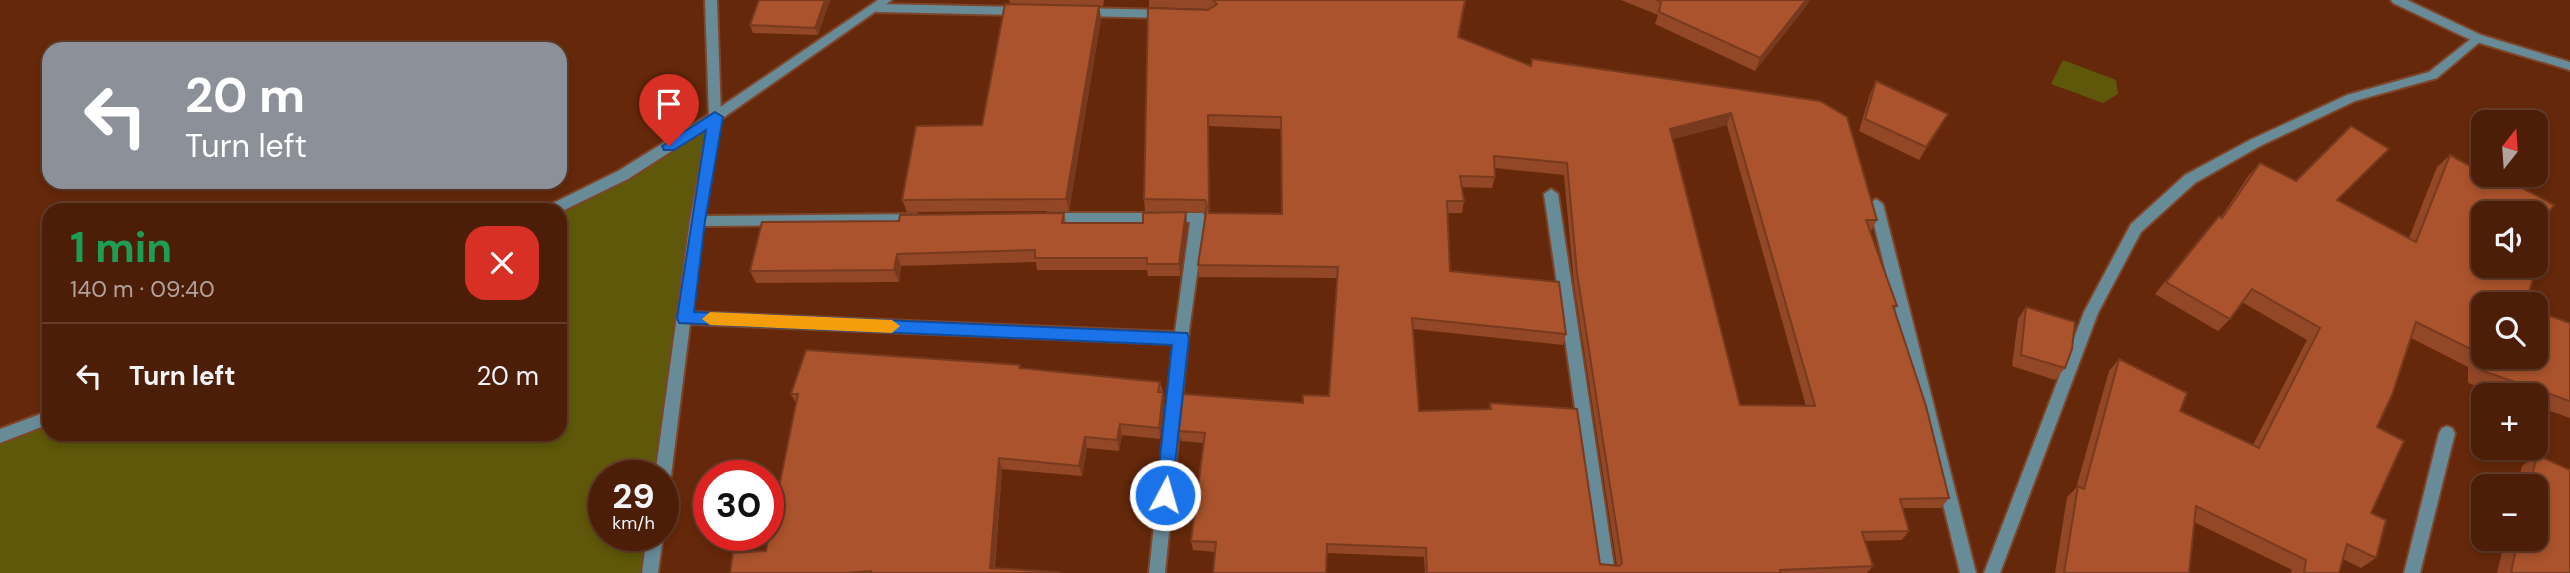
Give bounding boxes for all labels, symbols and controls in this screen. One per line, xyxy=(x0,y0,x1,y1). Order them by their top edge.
text: 20 m xyxy=(185,63,305,127)
icon: left xyxy=(70,70,161,161)
pin xyxy=(639,74,699,146)
icon: arrive xyxy=(650,85,688,123)
north arrow xyxy=(2471,110,2548,187)
map controls xyxy=(2471,110,2548,551)
text: Turn left xyxy=(185,125,307,167)
button: sound xyxy=(2471,201,2548,278)
text: 1 min xyxy=(70,220,172,275)
button: close xyxy=(465,226,539,300)
text: 140 m · 09:40 xyxy=(70,274,215,304)
button: search xyxy=(2471,292,2548,369)
icon: left xyxy=(70,357,108,395)
text: Turn left xyxy=(129,359,236,393)
text: 20 m xyxy=(476,359,539,393)
button: + xyxy=(2471,383,2548,460)
position arrow xyxy=(1128,458,1202,532)
speed limit sign: 30 xyxy=(693,460,784,551)
text: 29 xyxy=(612,473,655,519)
button: − xyxy=(2471,474,2548,551)
text: km/h xyxy=(612,511,655,535)

